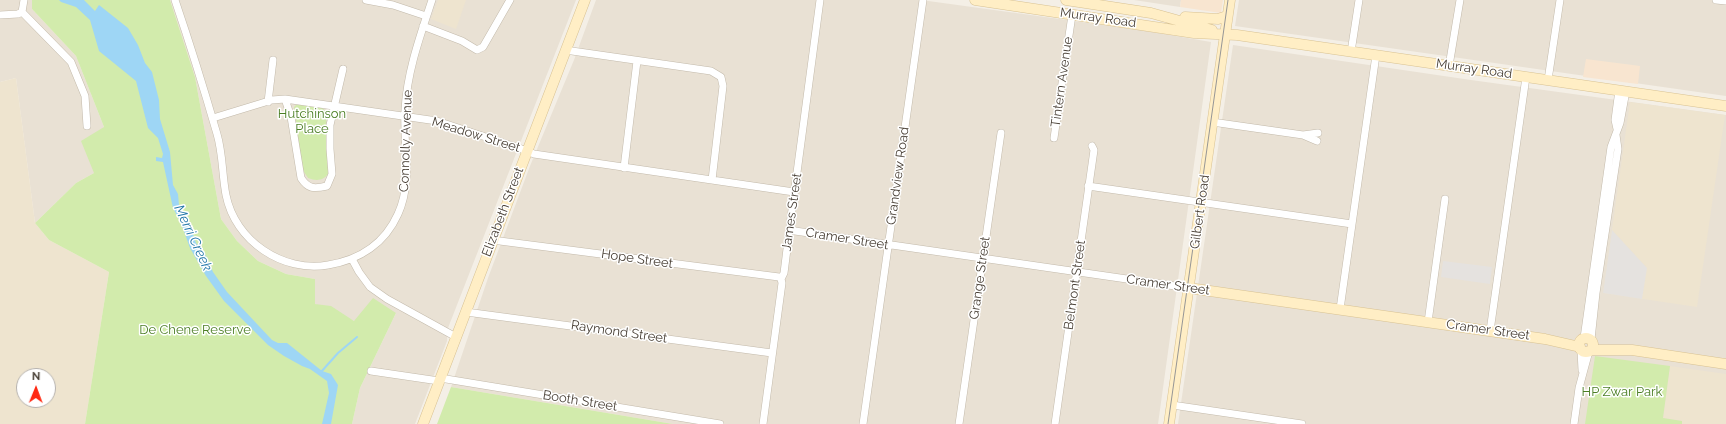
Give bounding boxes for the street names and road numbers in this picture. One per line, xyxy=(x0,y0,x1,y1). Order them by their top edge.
street label: Murray Road xyxy=(1059,5,1137,31)
street label: Tintern Avenue xyxy=(1048,36,1076,128)
street label: Murray Road xyxy=(1435,56,1513,82)
street label: Connolly Avenue xyxy=(396,90,416,192)
street label: Meadow Street xyxy=(430,114,522,156)
street label: Grandview Road xyxy=(883,126,913,226)
street label: Elizabeth Street xyxy=(479,165,527,259)
street label: James Street xyxy=(779,172,805,252)
street label: Gilbert Road xyxy=(1187,174,1213,250)
street label: Cramer Street xyxy=(804,225,890,253)
street label: Grange Street xyxy=(966,236,994,320)
street label: Belmont Street xyxy=(1061,239,1089,331)
street label: Hope Street xyxy=(600,246,674,272)
street label: Cramer Street xyxy=(1125,271,1211,299)
street label: Cramer Street xyxy=(1445,316,1531,344)
street label: Raymond Street xyxy=(570,318,668,346)
street label: Booth Street xyxy=(542,387,618,415)

